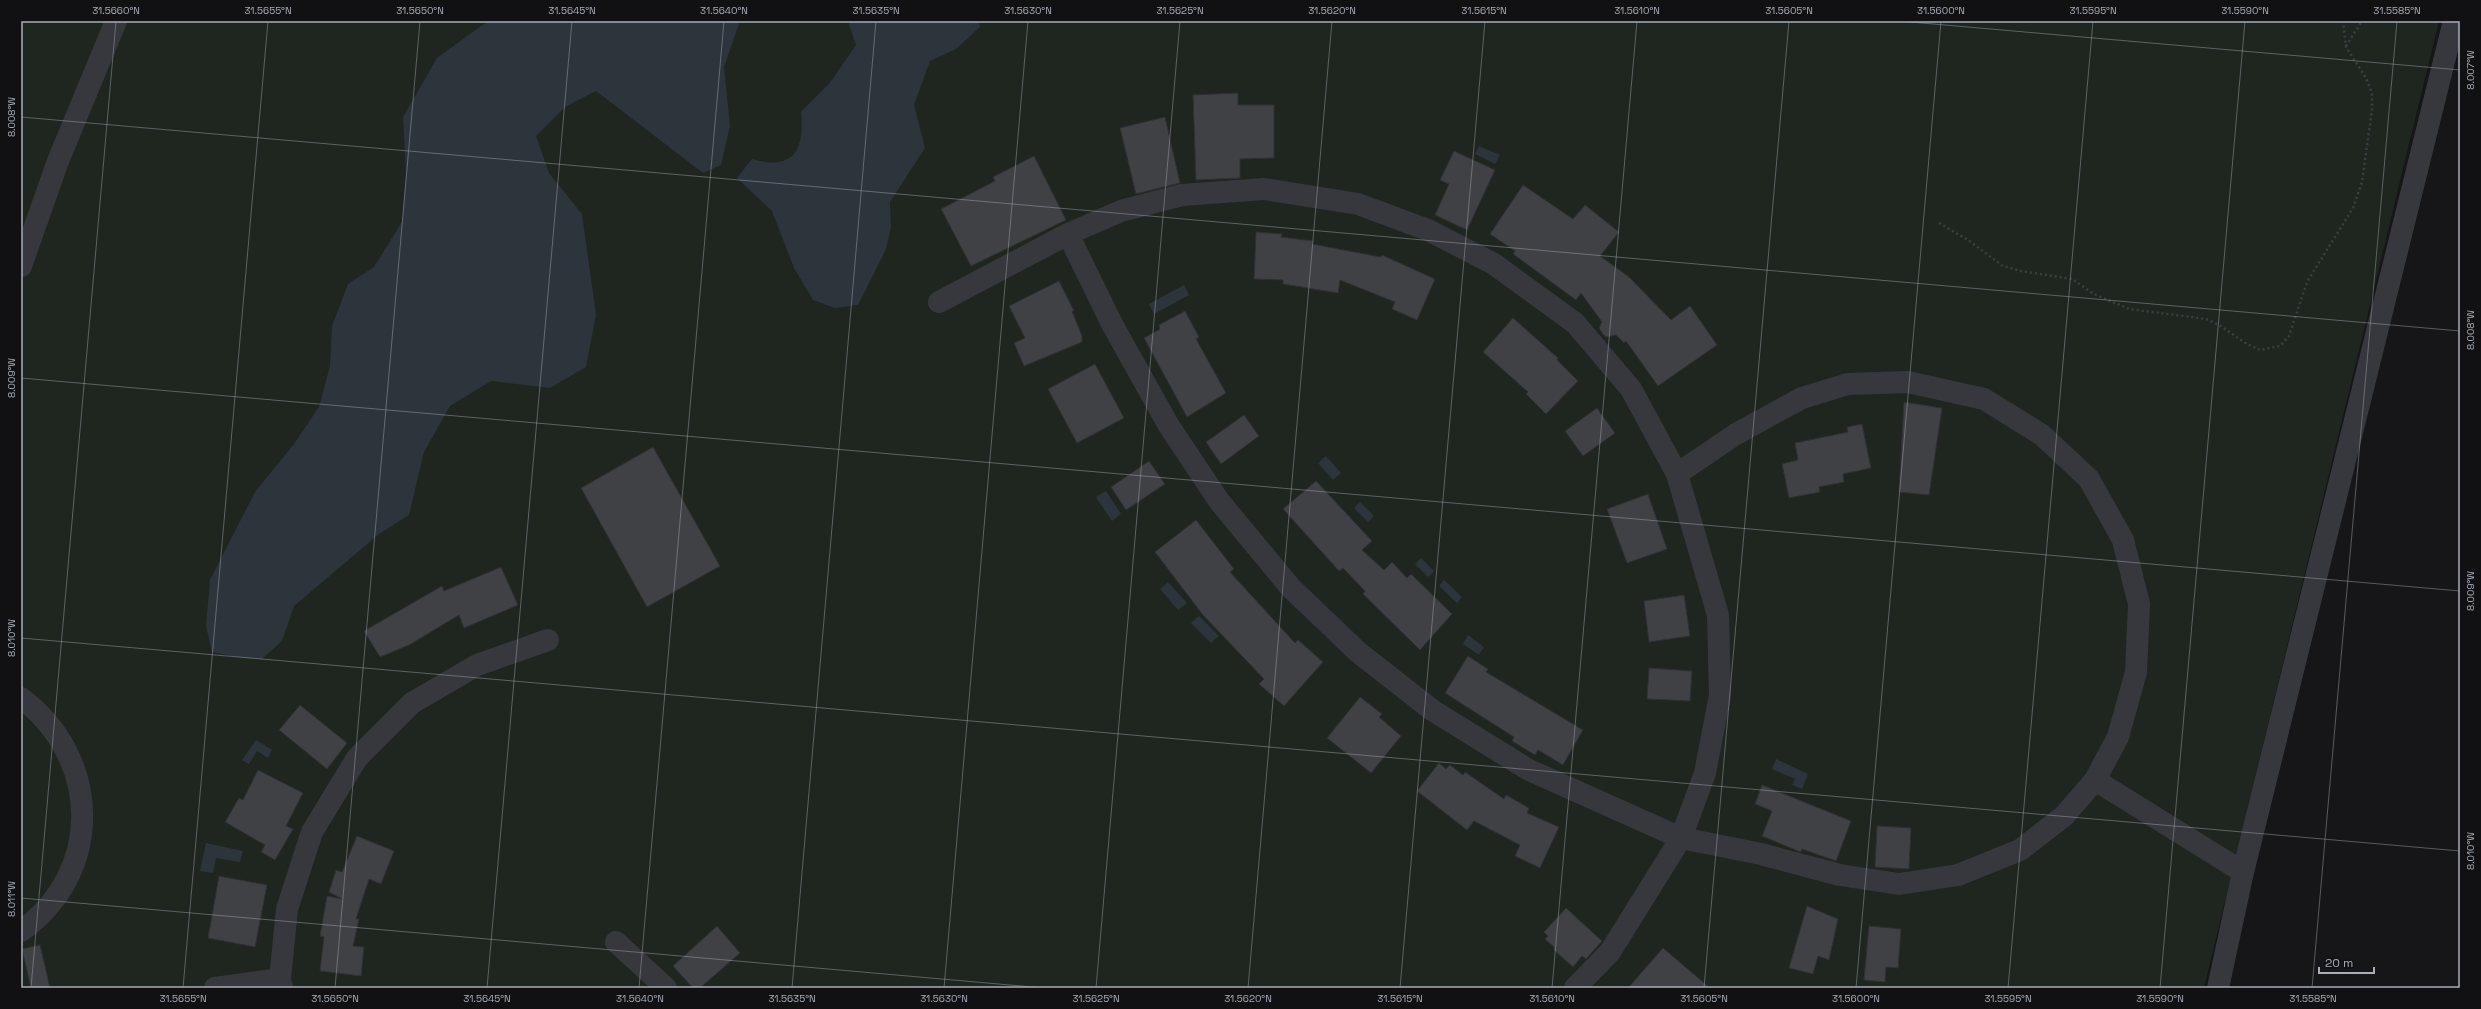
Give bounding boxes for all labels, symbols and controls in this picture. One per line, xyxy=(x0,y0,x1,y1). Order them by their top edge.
text: 31.5660°N xyxy=(92,4,140,17)
text: 31.5655°N xyxy=(244,4,292,17)
text: 31.5650°N xyxy=(396,4,444,17)
text: 31.5645°N xyxy=(548,4,596,17)
text: 31.5640°N xyxy=(700,4,748,17)
text: 31.5635°N xyxy=(852,4,900,17)
text: 31.5630°N xyxy=(1004,4,1052,17)
text: 31.5625°N xyxy=(1156,4,1204,17)
text: 31.5620°N xyxy=(1308,4,1356,17)
text: 31.5615°N xyxy=(1461,4,1507,17)
text: 31.5610°N xyxy=(1614,4,1660,17)
text: 31.5605°N xyxy=(1765,4,1813,17)
text: 31.5600°N xyxy=(1917,4,1965,17)
text: 31.5595°N xyxy=(2069,4,2117,17)
text: 31.5590°N xyxy=(2221,4,2269,17)
text: 31.5585°N xyxy=(2373,4,2421,17)
text: 8.007°W xyxy=(2464,50,2477,90)
text: 8.008°W xyxy=(5,97,18,137)
text: 8.008°W xyxy=(2464,310,2477,350)
text: 8.009°W xyxy=(5,358,18,398)
text: 8.009°W xyxy=(2464,571,2477,611)
text: 8.010°W xyxy=(5,619,18,657)
text: 8.010°W xyxy=(2464,832,2477,870)
text: 8.011°W xyxy=(5,881,18,917)
scale bar xyxy=(2319,949,2374,975)
text: 20 m xyxy=(2325,955,2353,971)
text: 31.5655°N xyxy=(159,992,207,1005)
text: 31.5650°N xyxy=(311,992,359,1005)
text: 31.5645°N xyxy=(463,992,511,1005)
text: 31.5640°N xyxy=(616,992,664,1005)
text: 31.5635°N xyxy=(768,992,816,1005)
text: 31.5630°N xyxy=(920,992,968,1005)
text: 31.5625°N xyxy=(1072,992,1120,1005)
text: 31.5620°N xyxy=(1224,992,1272,1005)
text: 31.5615°N xyxy=(1377,992,1423,1005)
text: 31.5610°N xyxy=(1529,992,1575,1005)
text: 31.5605°N xyxy=(1680,992,1728,1005)
text: 31.5600°N xyxy=(1832,992,1880,1005)
text: 31.5595°N xyxy=(1984,992,2032,1005)
text: 31.5590°N xyxy=(2136,992,2184,1005)
text: 31.5585°N xyxy=(2289,992,2337,1005)

